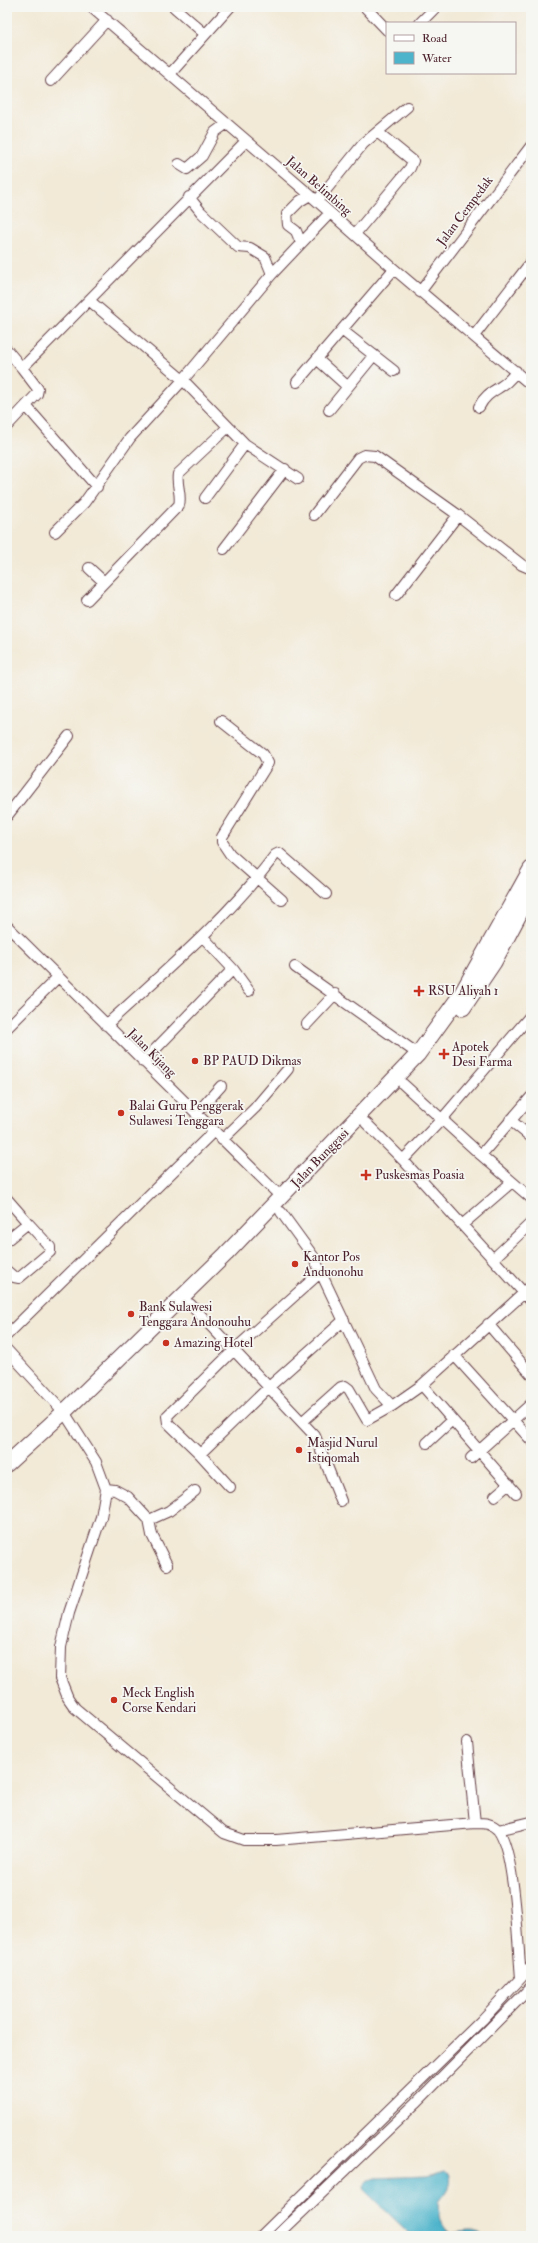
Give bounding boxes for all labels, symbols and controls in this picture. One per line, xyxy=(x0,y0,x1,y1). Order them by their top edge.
legend xyxy=(386,22,516,74)
text: Road xyxy=(422,31,447,46)
text: Water xyxy=(421,51,452,66)
street label: Jalan Belimbing xyxy=(282,152,356,219)
street label: Jalan Cempedak xyxy=(433,172,498,251)
place label: RSU Aliyah 1 xyxy=(428,983,499,1000)
marker: RSU Aliyah 1 xyxy=(413,985,425,997)
street label: Jalan Kijang xyxy=(124,1025,180,1081)
place label: Apotek Desi Farma xyxy=(451,1039,513,1070)
marker: Apotek Desi Farma xyxy=(439,1049,449,1059)
place label: BP PAUD Dikmas xyxy=(203,1053,302,1069)
marker: BP PAUD Dikmas xyxy=(190,1056,200,1066)
place label: Balai Guru Penggerak Sulawesi Tenggara xyxy=(129,1098,245,1129)
marker: Balai Guru Penggerak Sulawesi Tenggara xyxy=(116,1108,126,1118)
street label: Jalan Bunggasi xyxy=(287,1125,353,1192)
place label: Puskesmas Poasia xyxy=(375,1167,465,1183)
marker: Puskesmas Poasia xyxy=(360,1169,372,1181)
place label: Kantor Pos Anduonohu xyxy=(302,1249,364,1280)
marker: Kantor Pos Anduonohu xyxy=(290,1259,300,1269)
place label: Bank Sulawesi Tenggara Andonouhu xyxy=(139,1299,251,1330)
marker: Bank Sulawesi Tenggara Andonouhu xyxy=(126,1309,136,1319)
place label: Amazing Hotel xyxy=(173,1335,254,1351)
marker: Amazing Hotel xyxy=(161,1338,171,1348)
place label: Masjid Nurul Istiqomah xyxy=(307,1435,378,1466)
marker: Masjid Nurul Istiqomah xyxy=(294,1445,304,1455)
place label: Meck English Corse Kendari xyxy=(122,1685,197,1716)
marker: Meck English Corse Kendari xyxy=(109,1695,119,1705)

